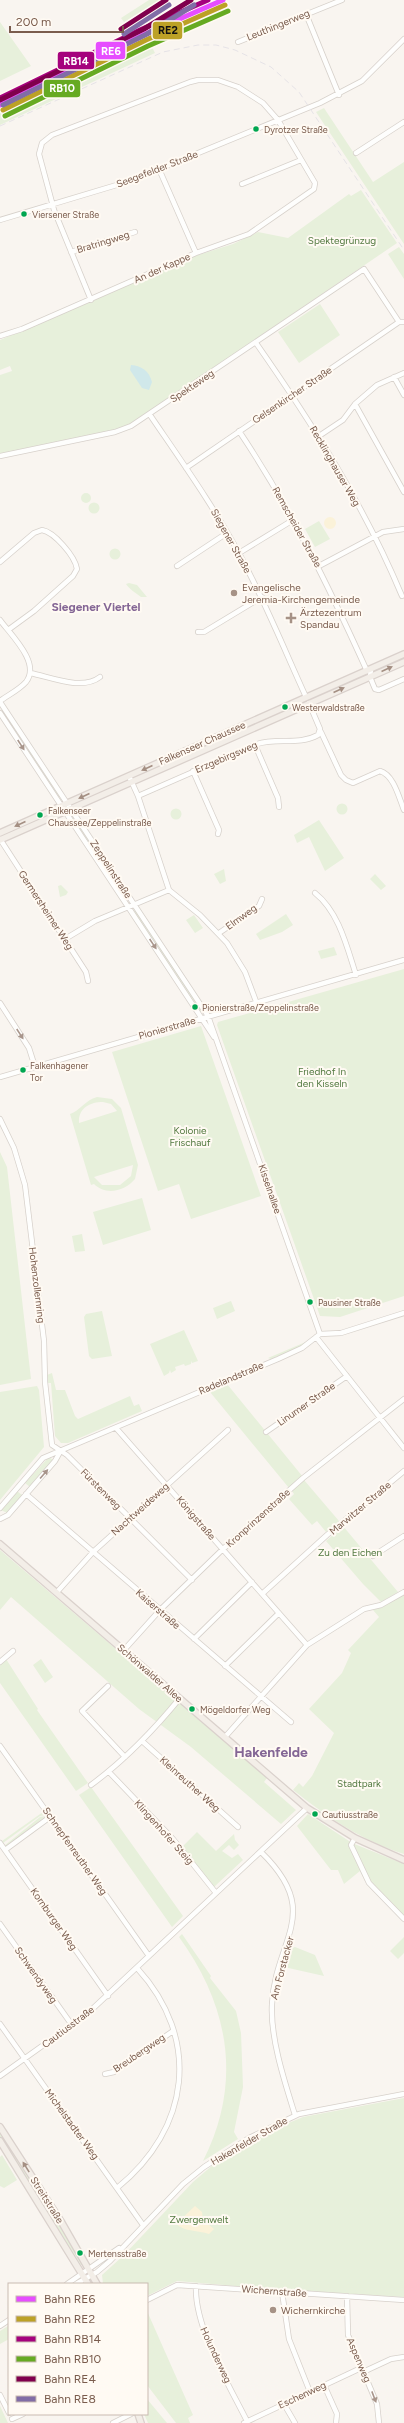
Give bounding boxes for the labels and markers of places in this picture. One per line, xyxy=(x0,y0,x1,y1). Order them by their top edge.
marker: Dyrotzer Straße xyxy=(251,124,261,134)
place label: Dyrotzer Straße xyxy=(264,124,328,135)
marker: Viersener Straße xyxy=(19,209,29,219)
place label: Viersener Straße xyxy=(32,209,99,220)
place label: Evangelische Jeremia-Kirchengemeinde xyxy=(242,581,360,606)
marker: Evangelische Jeremia-Kirchengemeinde xyxy=(229,588,239,598)
place label: Ärztezentrum Spandau xyxy=(300,606,361,631)
marker: Ärztezentrum Spandau xyxy=(285,612,297,624)
marker: Westerwaldstraße xyxy=(280,702,290,712)
place label: Westerwaldstraße xyxy=(292,702,365,713)
place label: Falkenseer Chaussee/Zeppelinstraße xyxy=(48,805,151,828)
marker: Falkenseer Chaussee/Zeppelinstraße xyxy=(35,810,45,820)
marker: Pionierstraße/Zeppelinstraße xyxy=(190,1002,200,1012)
place label: Pionierstraße/Zeppelinstraße xyxy=(202,1002,319,1013)
place label: Falkenhagener Tor xyxy=(30,1060,88,1083)
marker: Falkenhagener Tor xyxy=(18,1065,28,1075)
marker: Pausiner Straße xyxy=(305,1297,315,1307)
place label: Pausiner Straße xyxy=(318,1297,381,1308)
marker: Mögeldorfer Weg xyxy=(187,1704,197,1714)
place label: Mögeldorfer Weg xyxy=(200,1704,271,1715)
marker: Cautiusstraße xyxy=(310,1809,320,1819)
place label: Cautiusstraße xyxy=(322,1809,378,1820)
marker: Mertensstraße xyxy=(75,2248,85,2258)
place label: Mertensstraße xyxy=(88,2248,146,2259)
place label: Wichernkirche xyxy=(281,2304,346,2317)
marker: Wichernkirche xyxy=(268,2305,278,2315)

